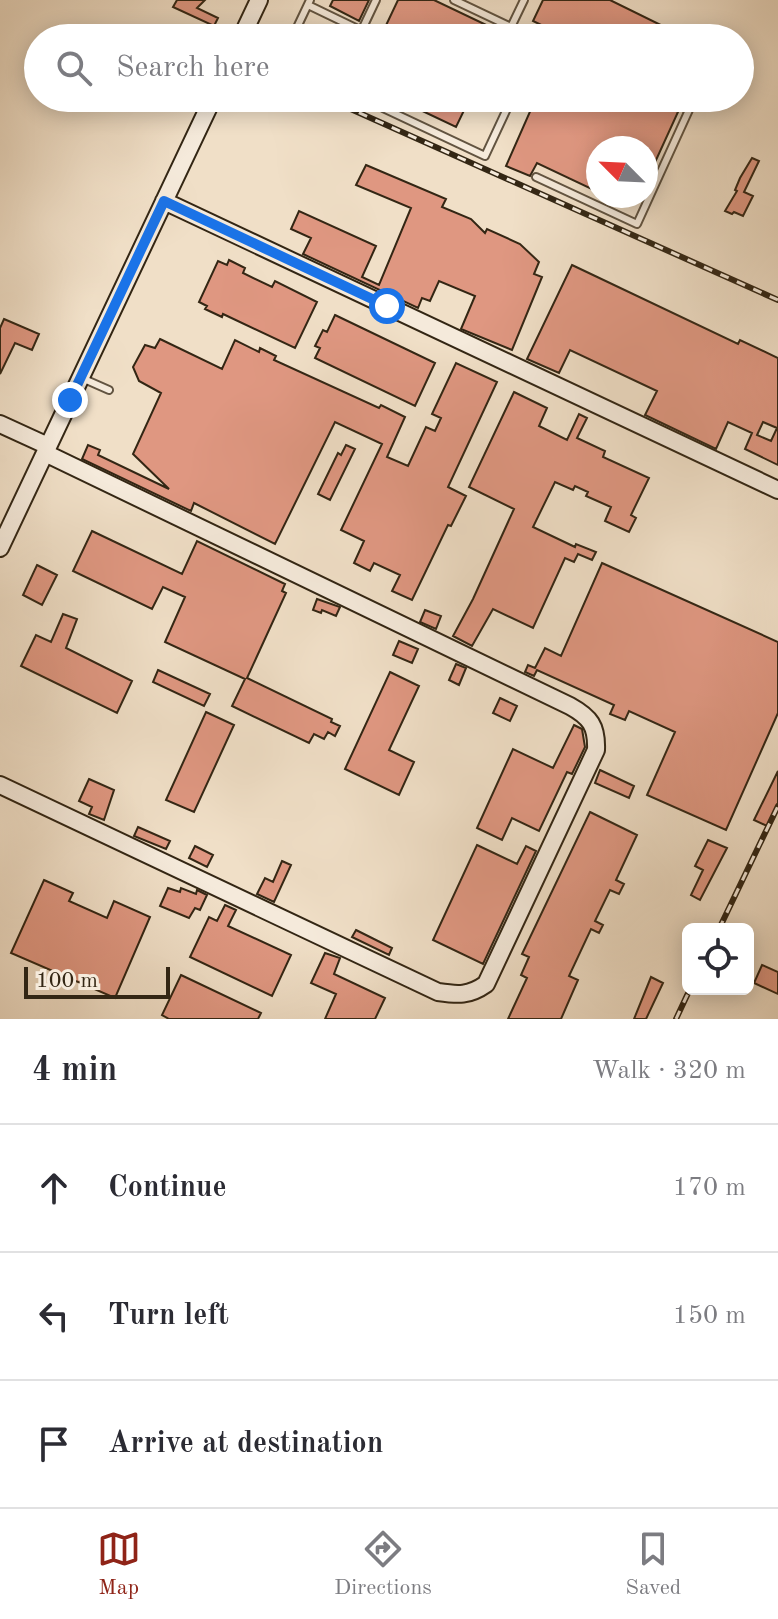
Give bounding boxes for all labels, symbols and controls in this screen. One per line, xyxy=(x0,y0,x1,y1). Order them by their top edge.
search box xyxy=(24,24,754,112)
icon: search xyxy=(52,46,96,90)
text: Search here xyxy=(116,53,270,83)
north arrow xyxy=(586,136,658,208)
route start xyxy=(369,288,405,324)
route end xyxy=(52,382,88,418)
map controls xyxy=(682,923,754,995)
button: locate xyxy=(682,923,754,995)
scale bar xyxy=(24,963,170,999)
text: 100 m xyxy=(36,970,98,992)
text: 4 min xyxy=(32,1054,117,1088)
text: Walk · 320 m xyxy=(592,1058,746,1084)
icon: ahead xyxy=(32,1166,76,1210)
text: Continue xyxy=(108,1173,227,1203)
text: 170 m xyxy=(673,1175,746,1201)
icon: left xyxy=(32,1294,76,1338)
text: Turn left xyxy=(108,1301,229,1331)
text: 150 m xyxy=(673,1303,746,1329)
icon: arrive xyxy=(32,1422,76,1466)
text: Arrive at destination xyxy=(108,1429,383,1459)
tab: Map xyxy=(97,1527,141,1602)
tab: Directions xyxy=(334,1527,432,1602)
tab: Saved xyxy=(625,1527,681,1602)

